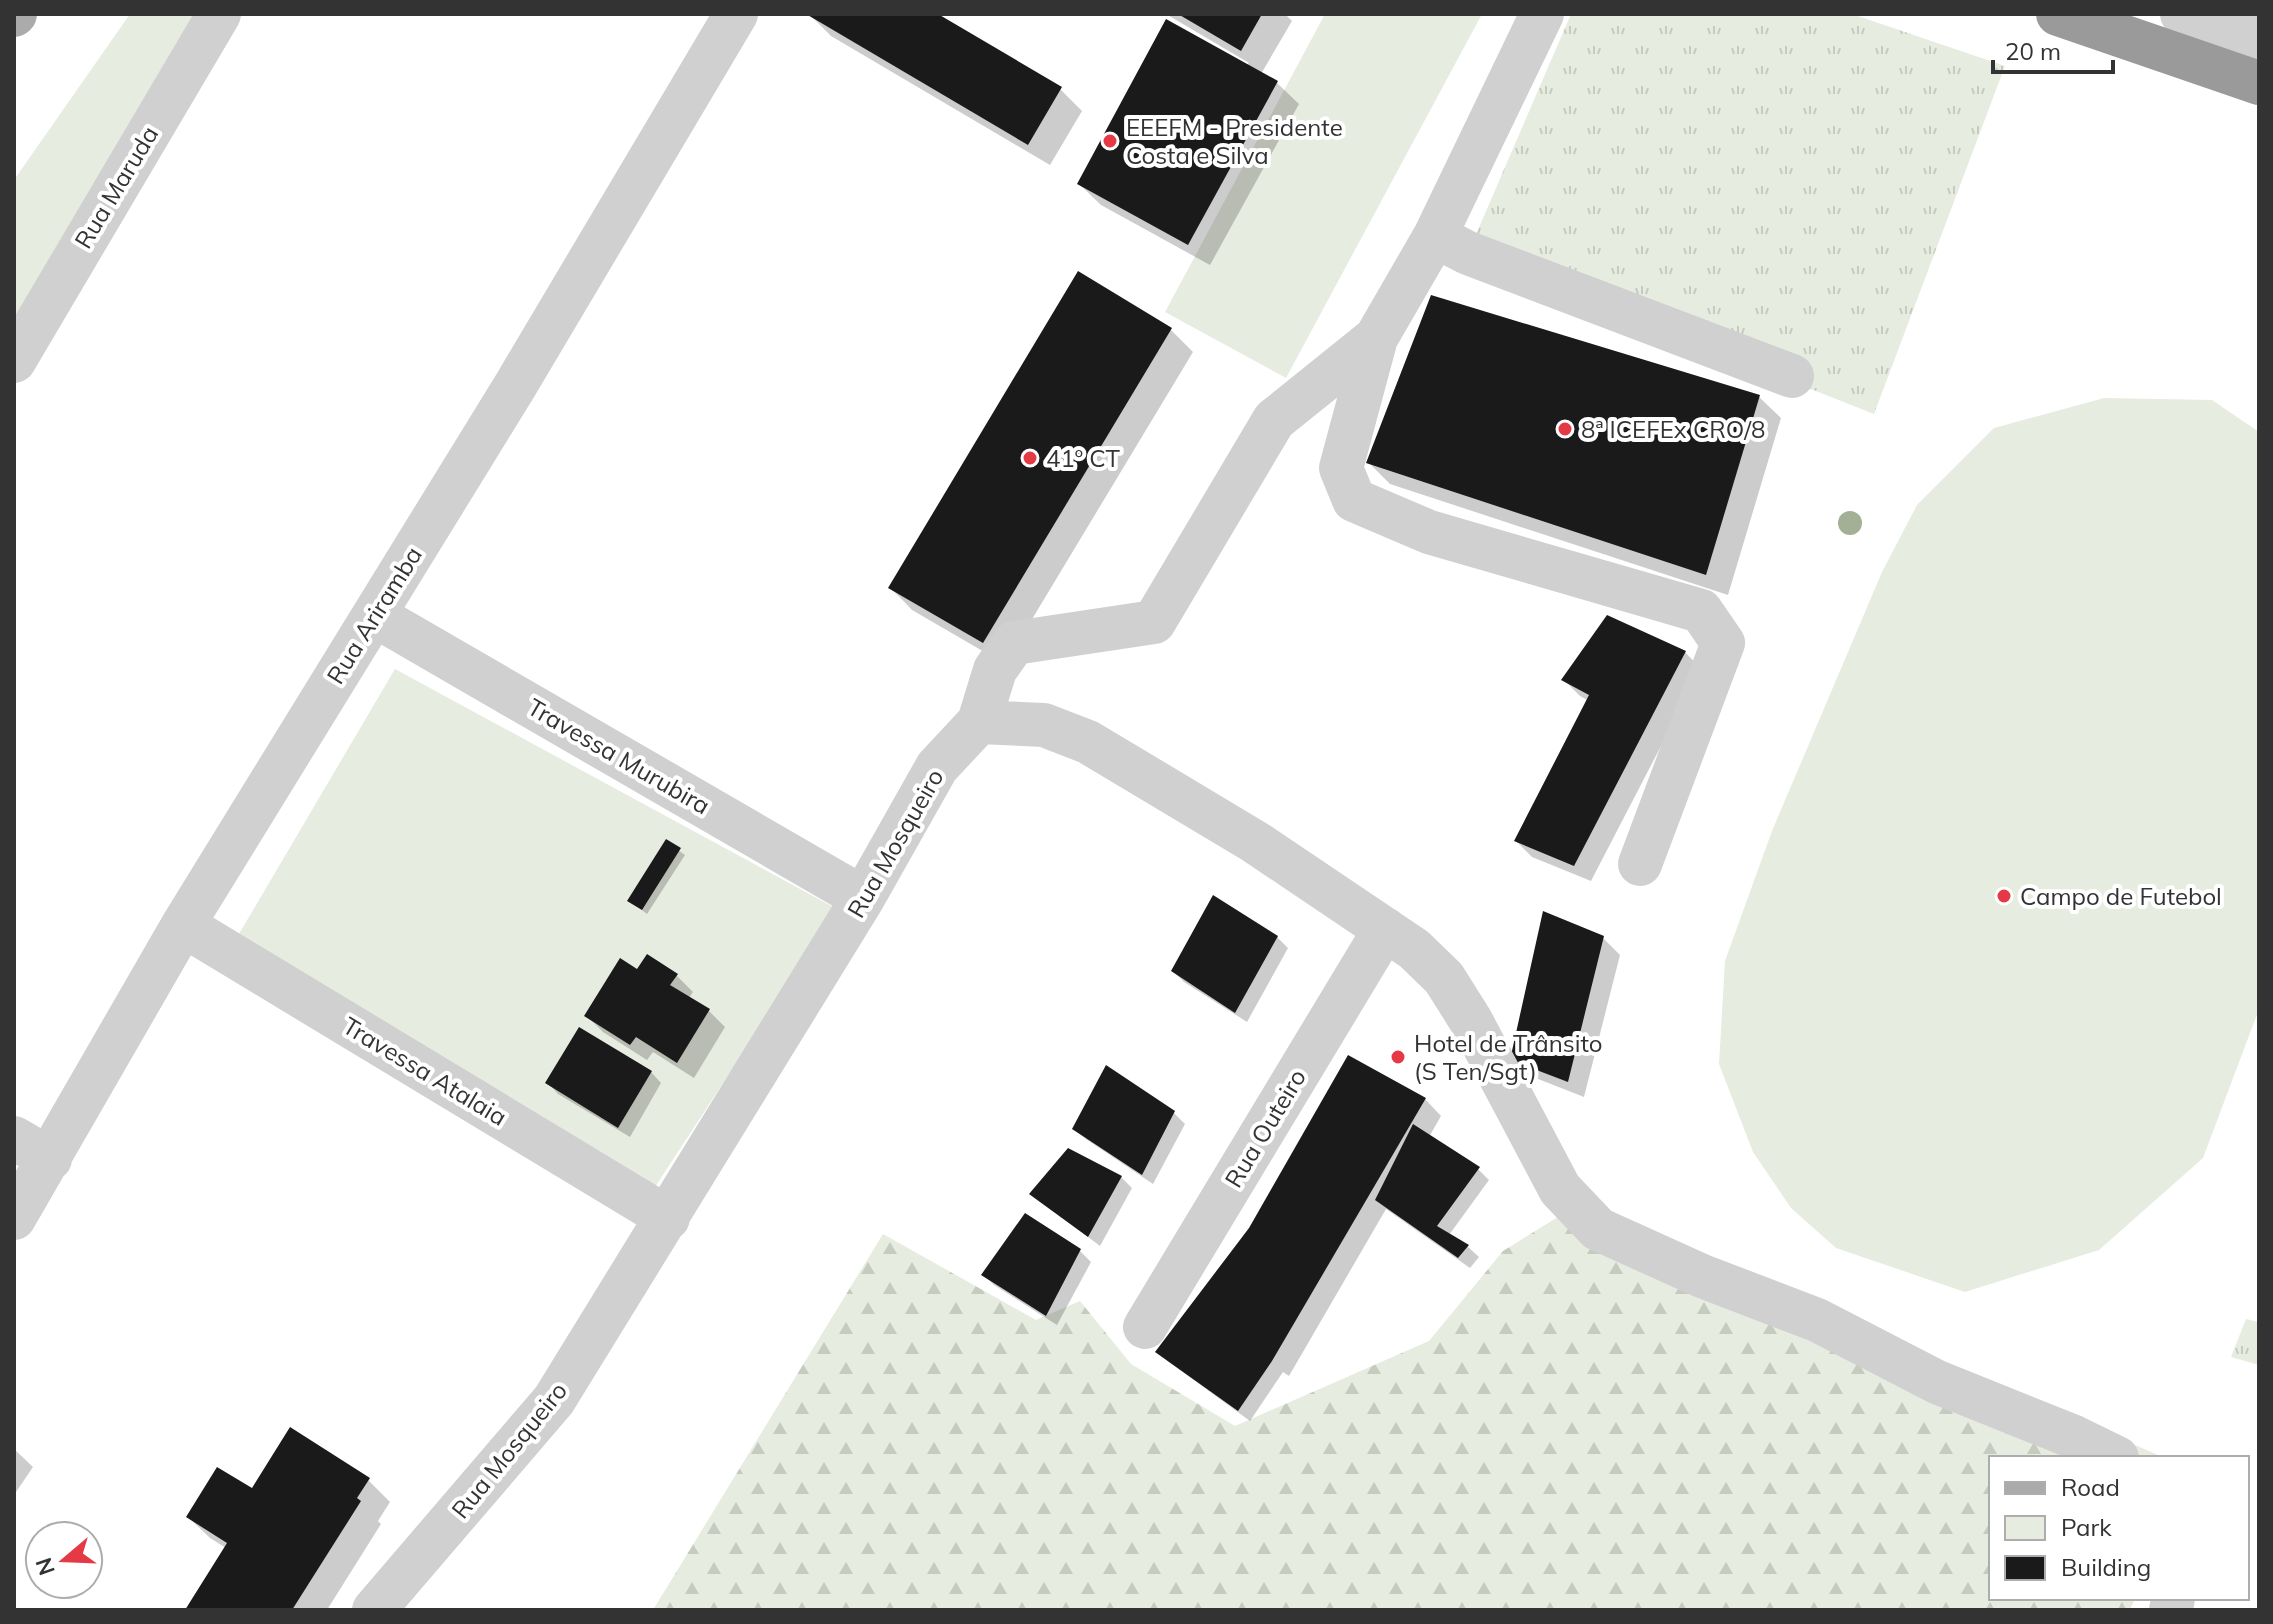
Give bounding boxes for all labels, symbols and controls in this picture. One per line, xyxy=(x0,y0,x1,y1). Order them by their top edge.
scale bar xyxy=(1993,24,2113,74)
text: 20 m xyxy=(2005,36,2061,66)
place label: EEEFM - Presidente Costa e Silva xyxy=(1126,112,1343,170)
street label: Rua Maruda xyxy=(68,120,164,254)
marker: EEEFM - Presidente Costa e Silva xyxy=(1101,132,1119,150)
place label: 8ª ICEFEx CRO/8 xyxy=(1581,414,1765,444)
marker: 8ª ICEFEx CRO/8 xyxy=(1556,420,1574,438)
place label: 41º CT xyxy=(1046,443,1120,473)
marker: 41º CT xyxy=(1021,449,1039,467)
street label: Rua Ariramba xyxy=(320,541,428,689)
street label: Travessa Murubira xyxy=(522,692,716,820)
street label: Rua Mosqueiro xyxy=(840,763,950,923)
place label: Campo de Futebol xyxy=(2020,881,2222,911)
marker: Campo de Futebol xyxy=(1995,887,2013,905)
street label: Travessa Atalaia xyxy=(338,1010,512,1132)
place label: Hotel de Trânsito (S Ten/Sgt) xyxy=(1414,1028,1602,1086)
marker: Hotel de Trânsito (S Ten/Sgt) xyxy=(1389,1048,1407,1066)
street label: Rua Outeiro xyxy=(1218,1063,1312,1193)
street label: Rua Mosqueiro xyxy=(445,1376,573,1524)
legend xyxy=(1989,1456,2249,1600)
text: Road xyxy=(2061,1472,2120,1502)
text: Park xyxy=(2061,1512,2112,1542)
north arrow xyxy=(24,1520,104,1600)
text: Building xyxy=(2061,1552,2151,1582)
text: N xyxy=(29,1554,61,1579)

